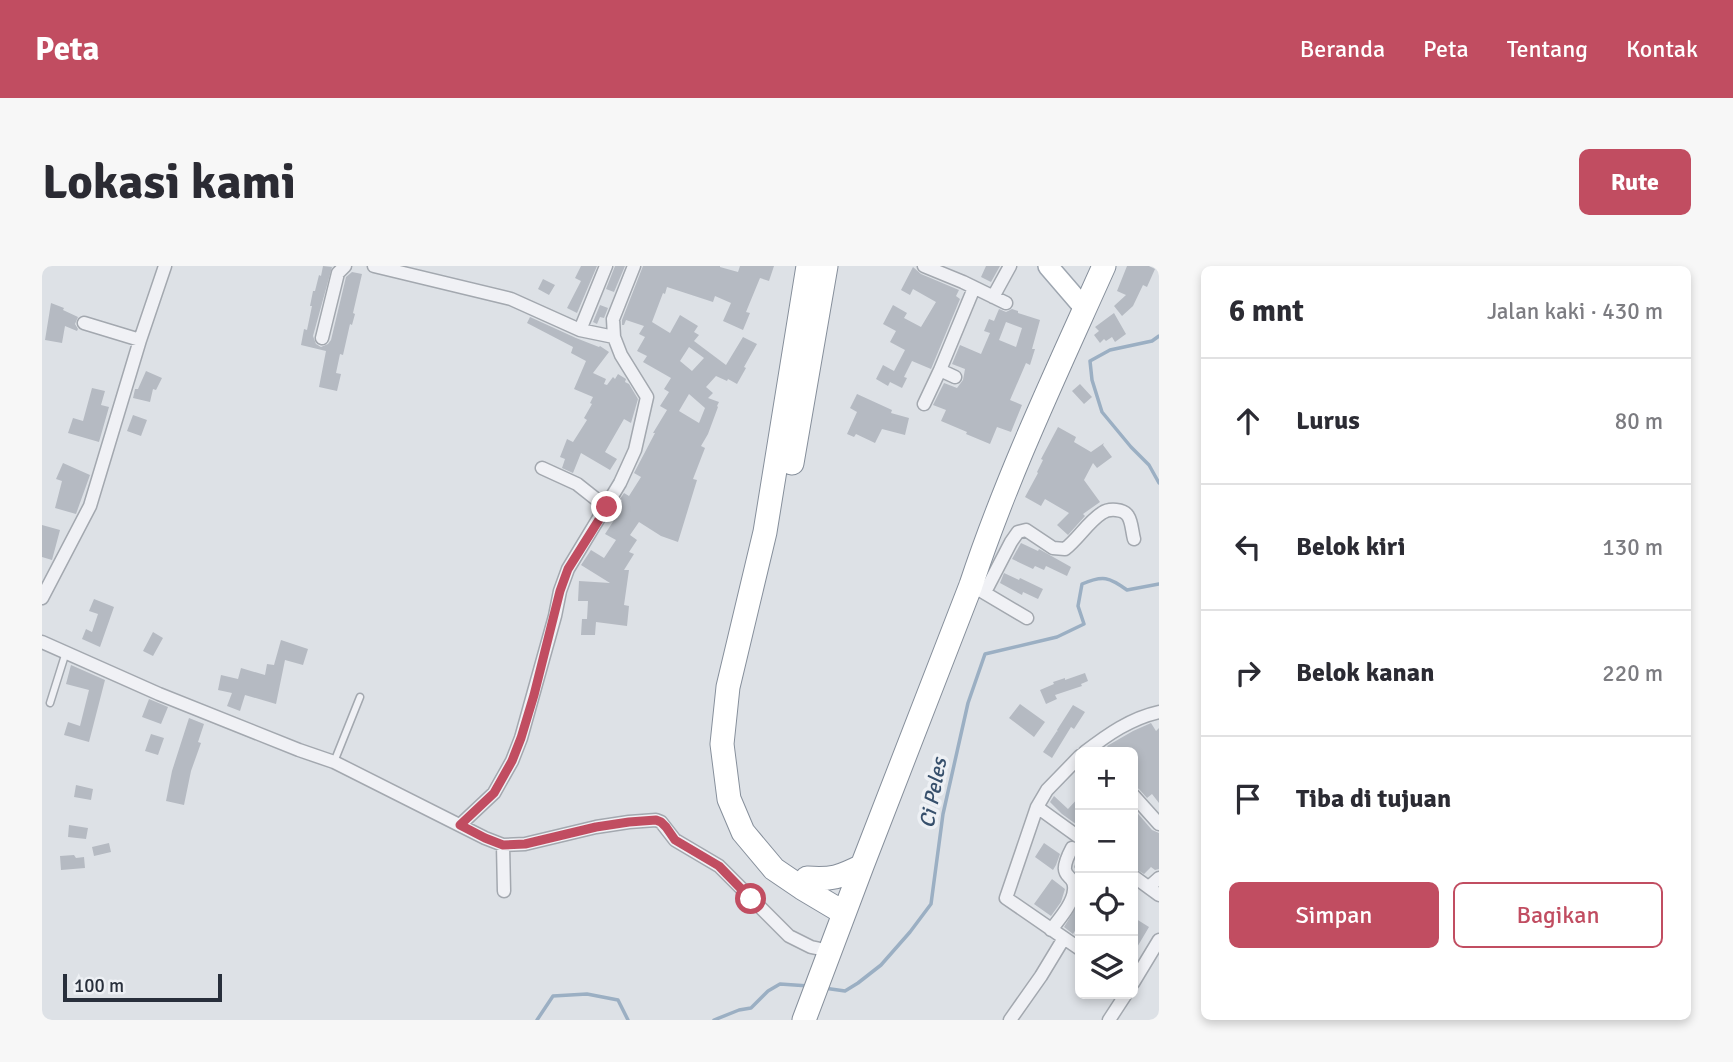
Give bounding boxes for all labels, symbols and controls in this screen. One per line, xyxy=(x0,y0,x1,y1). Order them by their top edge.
text: Peta xyxy=(35,29,99,70)
text: Beranda xyxy=(1300,34,1385,64)
text: Peta xyxy=(1423,34,1469,64)
text: Tentang xyxy=(1507,34,1588,64)
text: Kontak xyxy=(1626,34,1698,64)
button: Rute xyxy=(1579,149,1691,215)
text: Lokasi kami xyxy=(42,152,296,212)
text: 6 mnt xyxy=(1229,293,1304,330)
text: Jalan kaki · 430 m xyxy=(1487,297,1663,326)
icon: ahead xyxy=(1229,402,1267,440)
text: Lurus xyxy=(1296,405,1360,437)
text: 80 m xyxy=(1615,407,1663,436)
route end xyxy=(591,491,622,522)
icon: left xyxy=(1229,528,1267,566)
text: Belok kiri xyxy=(1296,531,1405,563)
text: 130 m xyxy=(1602,533,1663,562)
icon: right xyxy=(1229,654,1267,692)
text: Belok kanan xyxy=(1296,657,1434,689)
text: 220 m xyxy=(1602,659,1663,688)
map controls xyxy=(1075,747,1138,999)
button: + xyxy=(1075,747,1138,810)
water label: Ci Peles xyxy=(914,754,953,830)
icon: arrive xyxy=(1229,780,1267,818)
text: Tiba di tujuan xyxy=(1296,783,1451,815)
button: − xyxy=(1075,810,1138,873)
button: locate xyxy=(1075,873,1138,936)
button: Simpan xyxy=(1229,882,1439,948)
button: Bagikan xyxy=(1453,882,1663,948)
route start xyxy=(735,883,766,914)
button: layers xyxy=(1075,936,1138,999)
scale bar xyxy=(63,971,222,1003)
text: 100 m xyxy=(74,974,124,998)

